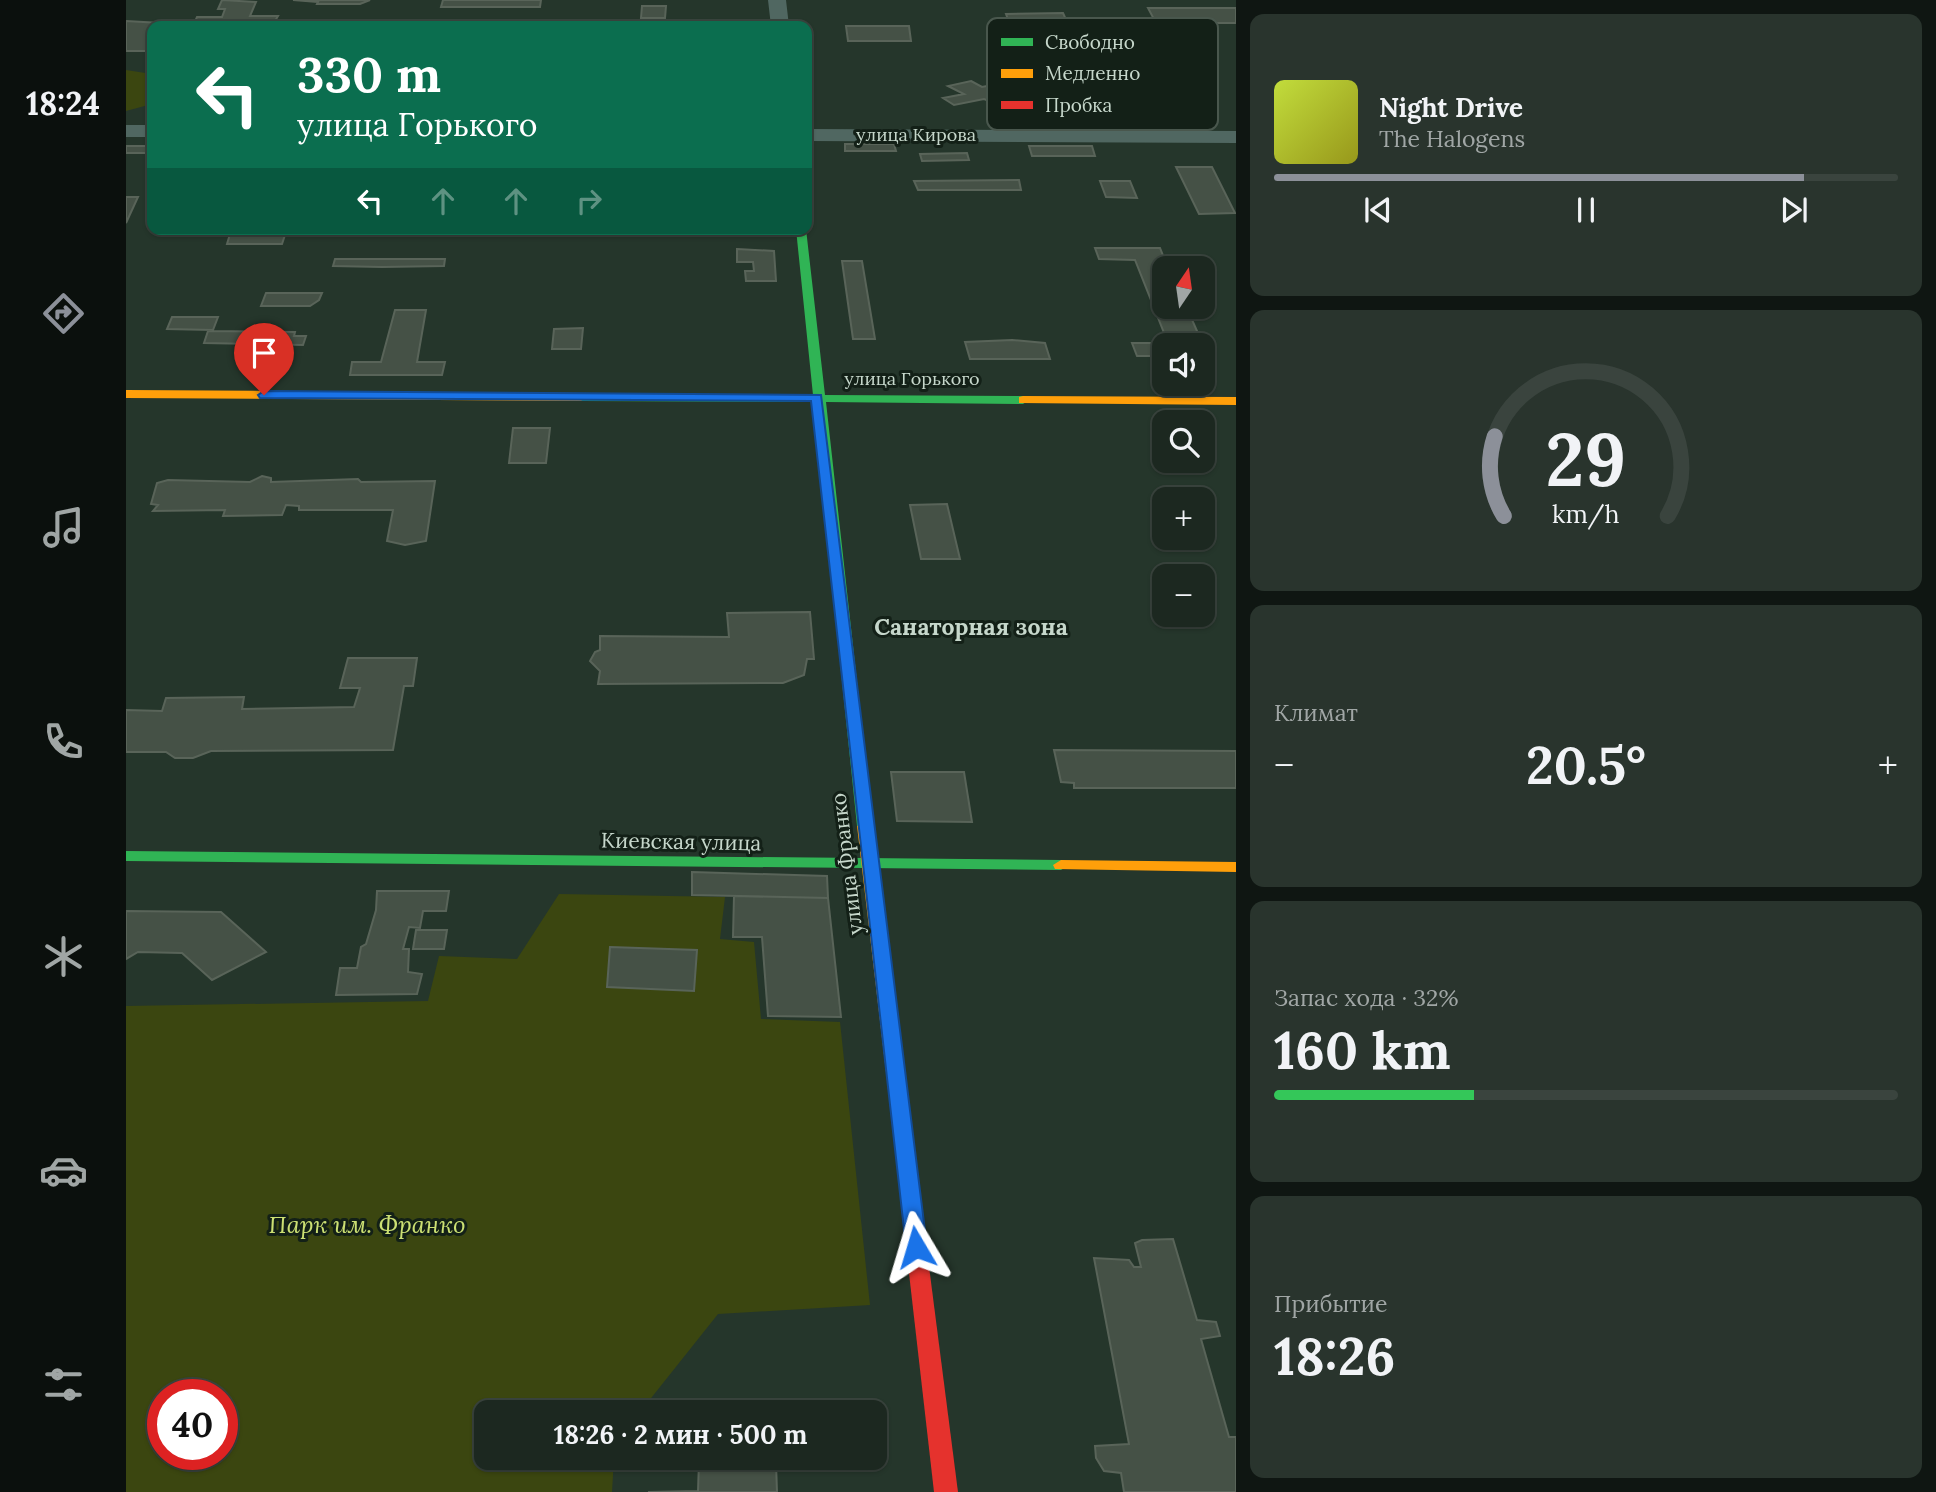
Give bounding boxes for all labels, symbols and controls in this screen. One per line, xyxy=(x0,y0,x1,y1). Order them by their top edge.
legend xyxy=(987,18,1218,130)
text: Свободно xyxy=(1045,30,1135,54)
text: 330 m xyxy=(297,43,441,105)
icon: left xyxy=(182,49,273,140)
text: Медленно xyxy=(1045,61,1140,85)
text: 18:24 xyxy=(26,83,100,124)
text: Night Drive xyxy=(1379,91,1523,124)
text: Пробка xyxy=(1045,93,1112,117)
text: улица Горького xyxy=(297,104,537,145)
street label: улица Кирова xyxy=(856,123,976,146)
text: The Halogens xyxy=(1379,124,1525,153)
icon: left xyxy=(351,182,389,220)
icon: ahead xyxy=(424,182,462,220)
icon: ahead xyxy=(497,182,535,220)
icon: right xyxy=(570,182,608,220)
icon: previous xyxy=(1359,191,1397,229)
icon: pause xyxy=(1567,191,1605,229)
icon: next xyxy=(1775,191,1813,229)
north arrow xyxy=(1152,256,1214,318)
map controls xyxy=(1152,256,1215,627)
icon: directions xyxy=(39,289,88,338)
pin xyxy=(234,323,294,395)
button: sound xyxy=(1152,333,1215,396)
icon: arrive xyxy=(245,334,283,372)
street label: улица Горького xyxy=(844,367,980,390)
button: search xyxy=(1152,410,1215,473)
text: 29 xyxy=(1546,414,1626,507)
button: + xyxy=(1152,487,1215,550)
text: km/h xyxy=(1552,498,1620,530)
icon: music xyxy=(39,503,88,552)
button: − xyxy=(1152,564,1215,627)
district label: Санаторная зона xyxy=(874,612,1068,641)
text: Климат xyxy=(1274,698,1358,727)
icon: phone xyxy=(39,717,88,766)
text: 20.5° xyxy=(1526,732,1646,798)
text: − xyxy=(1274,741,1294,789)
text: + xyxy=(1878,741,1898,789)
street label: улица Франко xyxy=(824,791,869,937)
street label: Киевская улица xyxy=(601,827,762,856)
icon: climate xyxy=(39,932,88,981)
text: Запас хода · 32% xyxy=(1274,983,1458,1012)
text: 160 km xyxy=(1274,1017,1451,1083)
icon: car xyxy=(39,1146,88,1195)
park label: Парк им. Франко xyxy=(269,1209,465,1240)
position arrow xyxy=(879,1210,953,1284)
text: Прибытие xyxy=(1274,1289,1388,1318)
text: 18:26 xyxy=(1274,1323,1395,1389)
icon: filters xyxy=(39,1360,88,1409)
speed limit sign: 40 xyxy=(147,1379,238,1470)
text: 18:26 · 2 мин · 500 m xyxy=(554,1418,807,1451)

